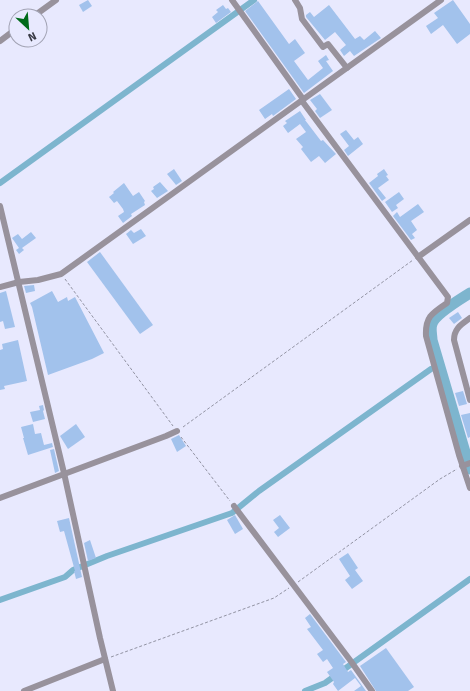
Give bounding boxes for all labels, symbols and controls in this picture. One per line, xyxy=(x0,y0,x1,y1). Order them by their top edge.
north arrow xyxy=(8,8,48,48)
text: N xyxy=(26,29,38,44)

